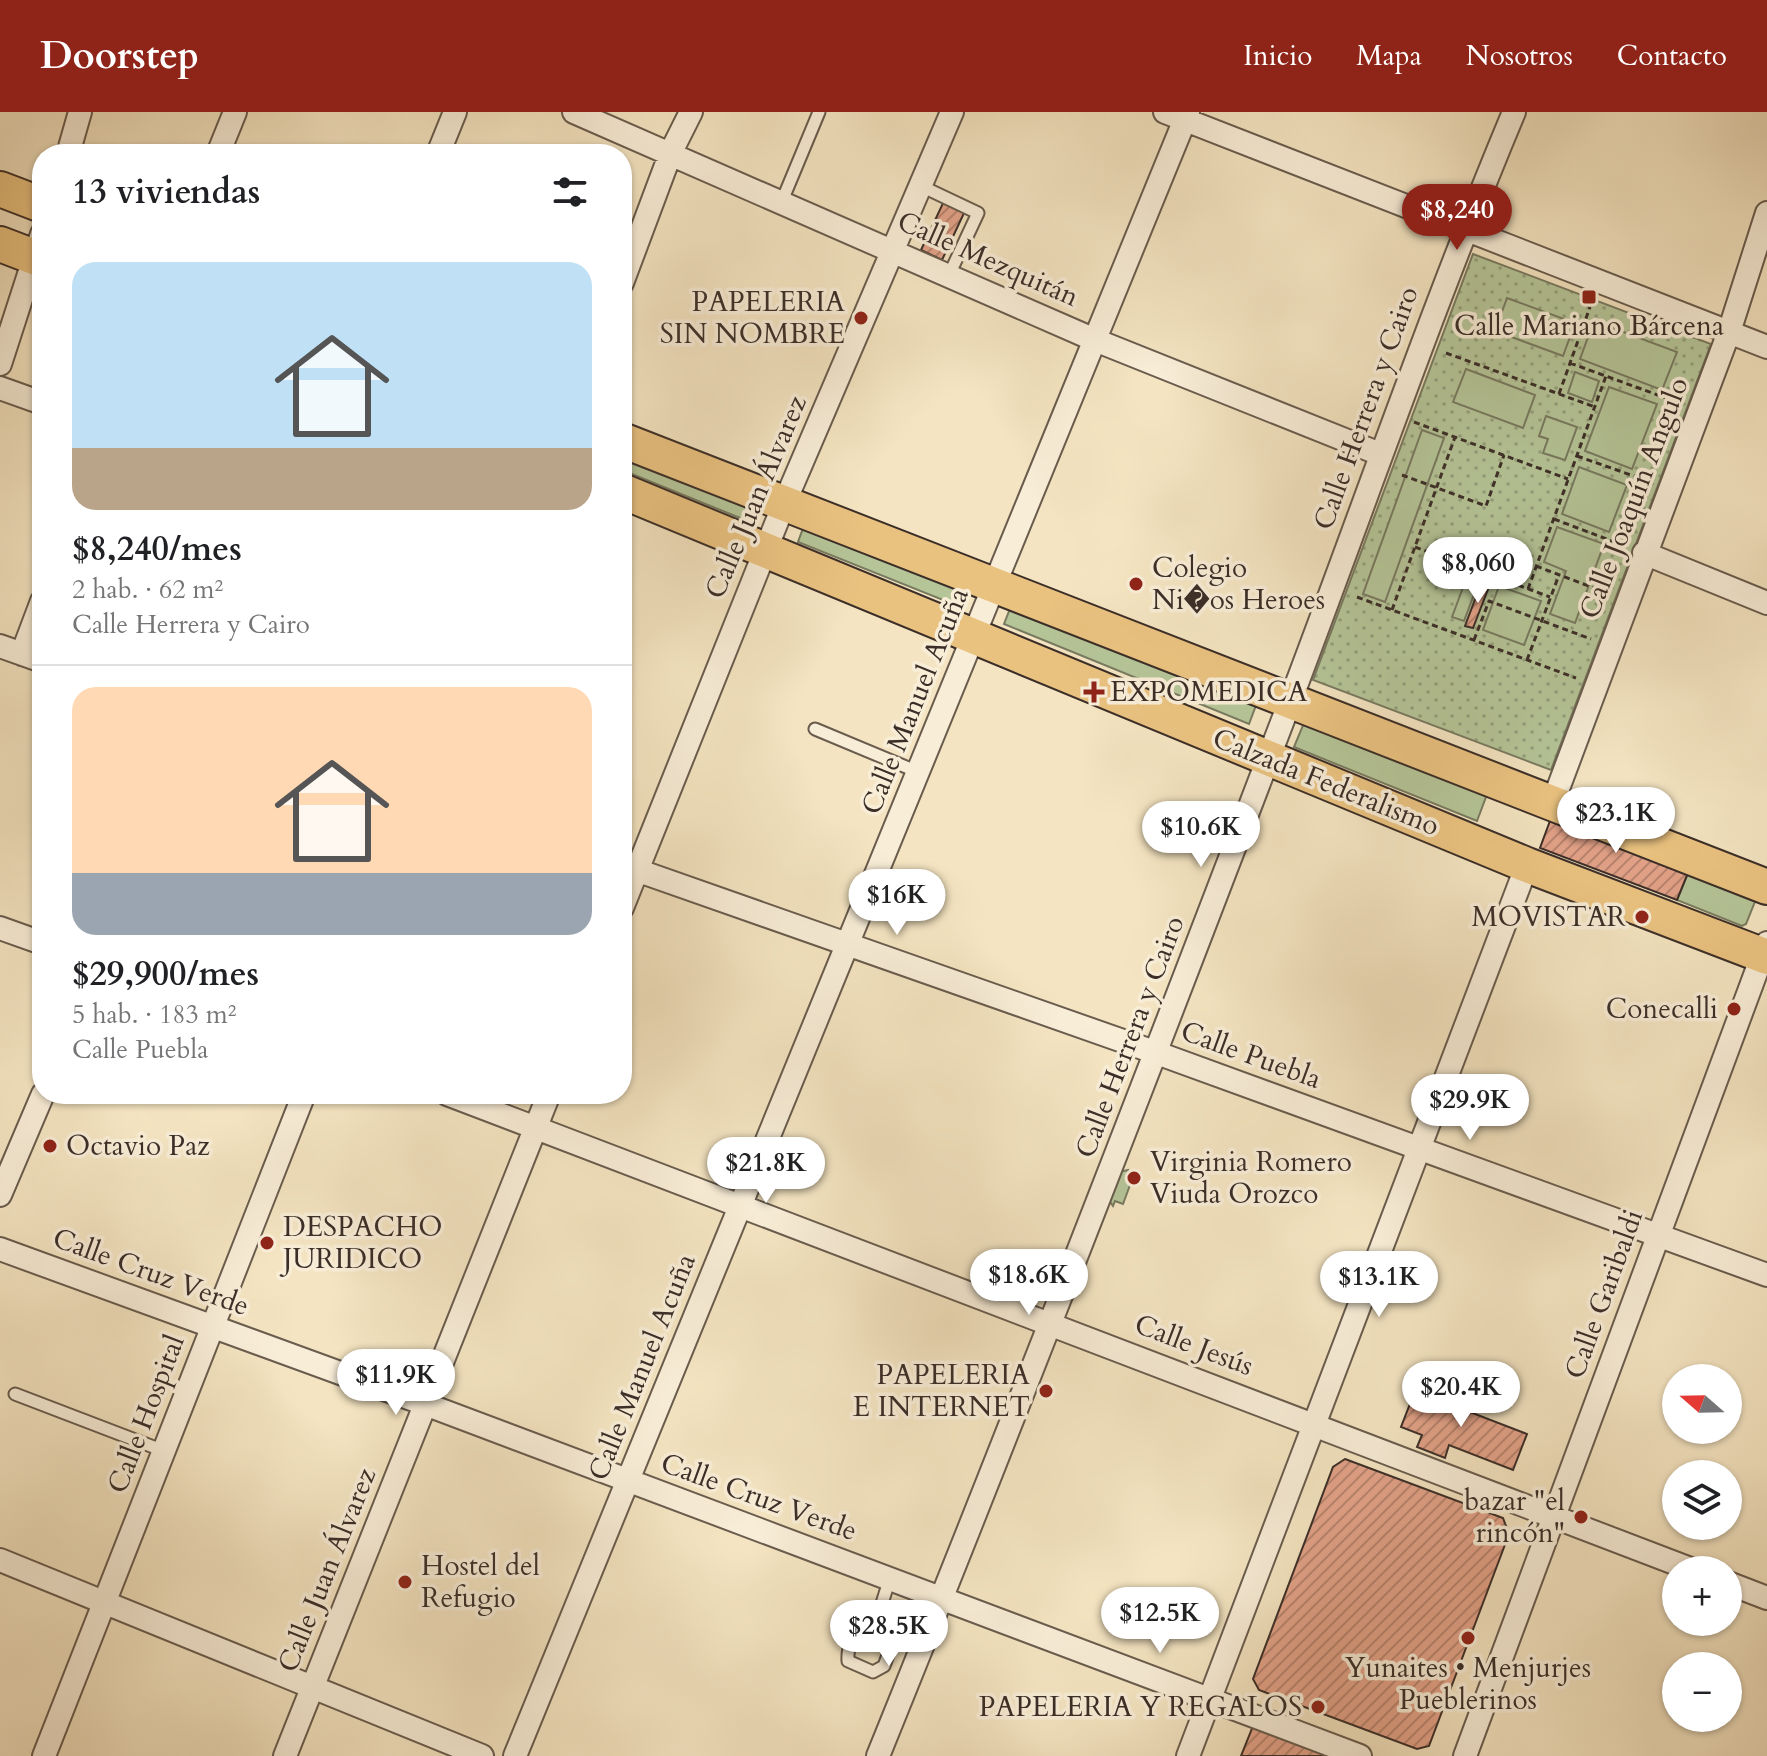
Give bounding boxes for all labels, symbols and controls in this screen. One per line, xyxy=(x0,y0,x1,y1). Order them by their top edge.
text: Doorstep xyxy=(40,30,199,82)
text: Inicio xyxy=(1243,37,1312,75)
text: Mapa xyxy=(1356,37,1422,75)
text: Nosotros xyxy=(1466,37,1573,75)
text: Contacto xyxy=(1617,37,1727,75)
text: 13 viviendas xyxy=(72,169,260,215)
icon: filters xyxy=(548,170,592,214)
pin: $8,240 xyxy=(1392,184,1522,252)
text: $8,240 xyxy=(1420,192,1494,227)
street label: Calle Mezquitán xyxy=(891,202,1085,316)
street label: Calle Herrera y Cairo xyxy=(1304,281,1428,535)
place label: PAPELERIA SIN NOMBRE xyxy=(660,283,845,353)
marker: Calle Mariano Bárcena xyxy=(1580,288,1598,306)
place label: Calle Mariano Bárcena xyxy=(1454,307,1724,345)
marker: PAPELERIA SIN NOMBRE xyxy=(852,309,870,327)
icon: home xyxy=(260,314,404,458)
street label: Calle Joaquín Angulo xyxy=(1570,372,1698,624)
street label: Calle Juan Álvarez xyxy=(696,389,816,604)
text: $8,240/mes xyxy=(72,526,242,572)
pin: $8,060 xyxy=(1413,537,1543,605)
text: $8,060 xyxy=(1441,545,1515,580)
place label: Colegio Ni�os Heroes xyxy=(1152,549,1325,619)
text: 2 hab. · 62 m² xyxy=(72,572,223,607)
marker: Colegio Ni�os Heroes xyxy=(1127,575,1145,593)
street label: Calle Manuel Acuña xyxy=(852,582,978,820)
text: Calle Herrera y Cairo xyxy=(72,607,310,642)
place label: EXPOMEDICA xyxy=(1110,673,1307,711)
marker: EXPOMEDICA xyxy=(1085,683,1103,701)
street label: Calzada Federalismo xyxy=(1207,719,1445,845)
icon: home xyxy=(260,739,404,883)
pin: $23.1K xyxy=(1551,787,1681,855)
text: $23.1K xyxy=(1575,795,1657,830)
pin: $10.6K xyxy=(1136,801,1266,869)
text: $10.6K xyxy=(1160,809,1242,844)
pin: $16K xyxy=(850,869,944,937)
text: $16K xyxy=(866,877,928,912)
place label: MOVISTAR xyxy=(1471,898,1627,936)
marker: MOVISTAR xyxy=(1633,908,1651,926)
street label: Calle Herrera y Cairo xyxy=(1066,911,1194,1163)
text: $29,900/mes xyxy=(72,951,259,997)
place label: Conecalli xyxy=(1606,990,1718,1028)
text: 5 hab. · 183 m² xyxy=(72,997,237,1032)
marker: Conecalli xyxy=(1725,1000,1743,1018)
street label: Calle Puebla xyxy=(1175,1012,1327,1098)
text: Calle Puebla xyxy=(72,1032,208,1067)
pin: $29.9K xyxy=(1405,1074,1535,1142)
text: $29.9K xyxy=(1429,1082,1511,1117)
place label: Octavio Paz xyxy=(66,1127,210,1165)
marker: Octavio Paz xyxy=(41,1137,59,1155)
pin: $21.8K xyxy=(701,1137,831,1205)
place label: Virginia Romero Viuda Orozco xyxy=(1150,1143,1352,1213)
text: $21.8K xyxy=(725,1145,807,1180)
marker: Virginia Romero Viuda Orozco xyxy=(1125,1169,1143,1187)
street label: Calle Garibaldi xyxy=(1556,1204,1652,1384)
place label: DESPACHO JURIDICO xyxy=(279,1208,443,1278)
street label: Calle Cruz Verde xyxy=(48,1219,254,1325)
marker: DESPACHO JURIDICO xyxy=(258,1234,276,1252)
street label: Calle Manuel Acuña xyxy=(579,1248,705,1486)
pin: $18.6K xyxy=(964,1249,1094,1317)
pin: $13.1K xyxy=(1314,1251,1444,1319)
text: $18.6K xyxy=(988,1257,1070,1292)
text: $13.1K xyxy=(1338,1259,1420,1294)
street label: Calle Jesús xyxy=(1129,1305,1259,1385)
street label: Calle Hospital xyxy=(98,1329,194,1499)
pin: $11.9K xyxy=(331,1349,461,1417)
place label: PAPELERIA E INTERNET xyxy=(853,1356,1030,1426)
text: $11.9K xyxy=(355,1357,437,1392)
pin: $20.4K xyxy=(1396,1361,1526,1429)
north arrow xyxy=(1662,1364,1742,1444)
map controls xyxy=(1662,1364,1742,1732)
text: $20.4K xyxy=(1420,1369,1502,1404)
marker: PAPELERIA E INTERNET xyxy=(1037,1382,1055,1400)
street label: Calle Cruz Verde xyxy=(656,1444,862,1550)
button: layers xyxy=(1662,1460,1742,1540)
street label: Calle Juan Álvarez xyxy=(269,1462,385,1678)
place label: bazar "el rincón" xyxy=(1464,1482,1565,1552)
marker: bazar "el rincón" xyxy=(1572,1508,1590,1526)
place label: Hostel del Refugio xyxy=(421,1547,540,1617)
button: + xyxy=(1662,1556,1742,1636)
marker: Hostel del Refugio xyxy=(396,1573,414,1591)
pin: $12.5K xyxy=(1095,1587,1225,1655)
text: $12.5K xyxy=(1119,1595,1201,1630)
pin: $28.5K xyxy=(824,1600,954,1668)
text: $28.5K xyxy=(848,1608,930,1643)
marker: Yunaites • Menjurjes Pueblerinos xyxy=(1459,1629,1477,1647)
place label: Yunaites • Menjurjes Pueblerinos xyxy=(1345,1649,1591,1719)
button: − xyxy=(1662,1652,1742,1732)
place label: PAPELERIA Y REGALOS xyxy=(979,1688,1302,1726)
marker: PAPELERIA Y REGALOS xyxy=(1309,1698,1327,1716)

